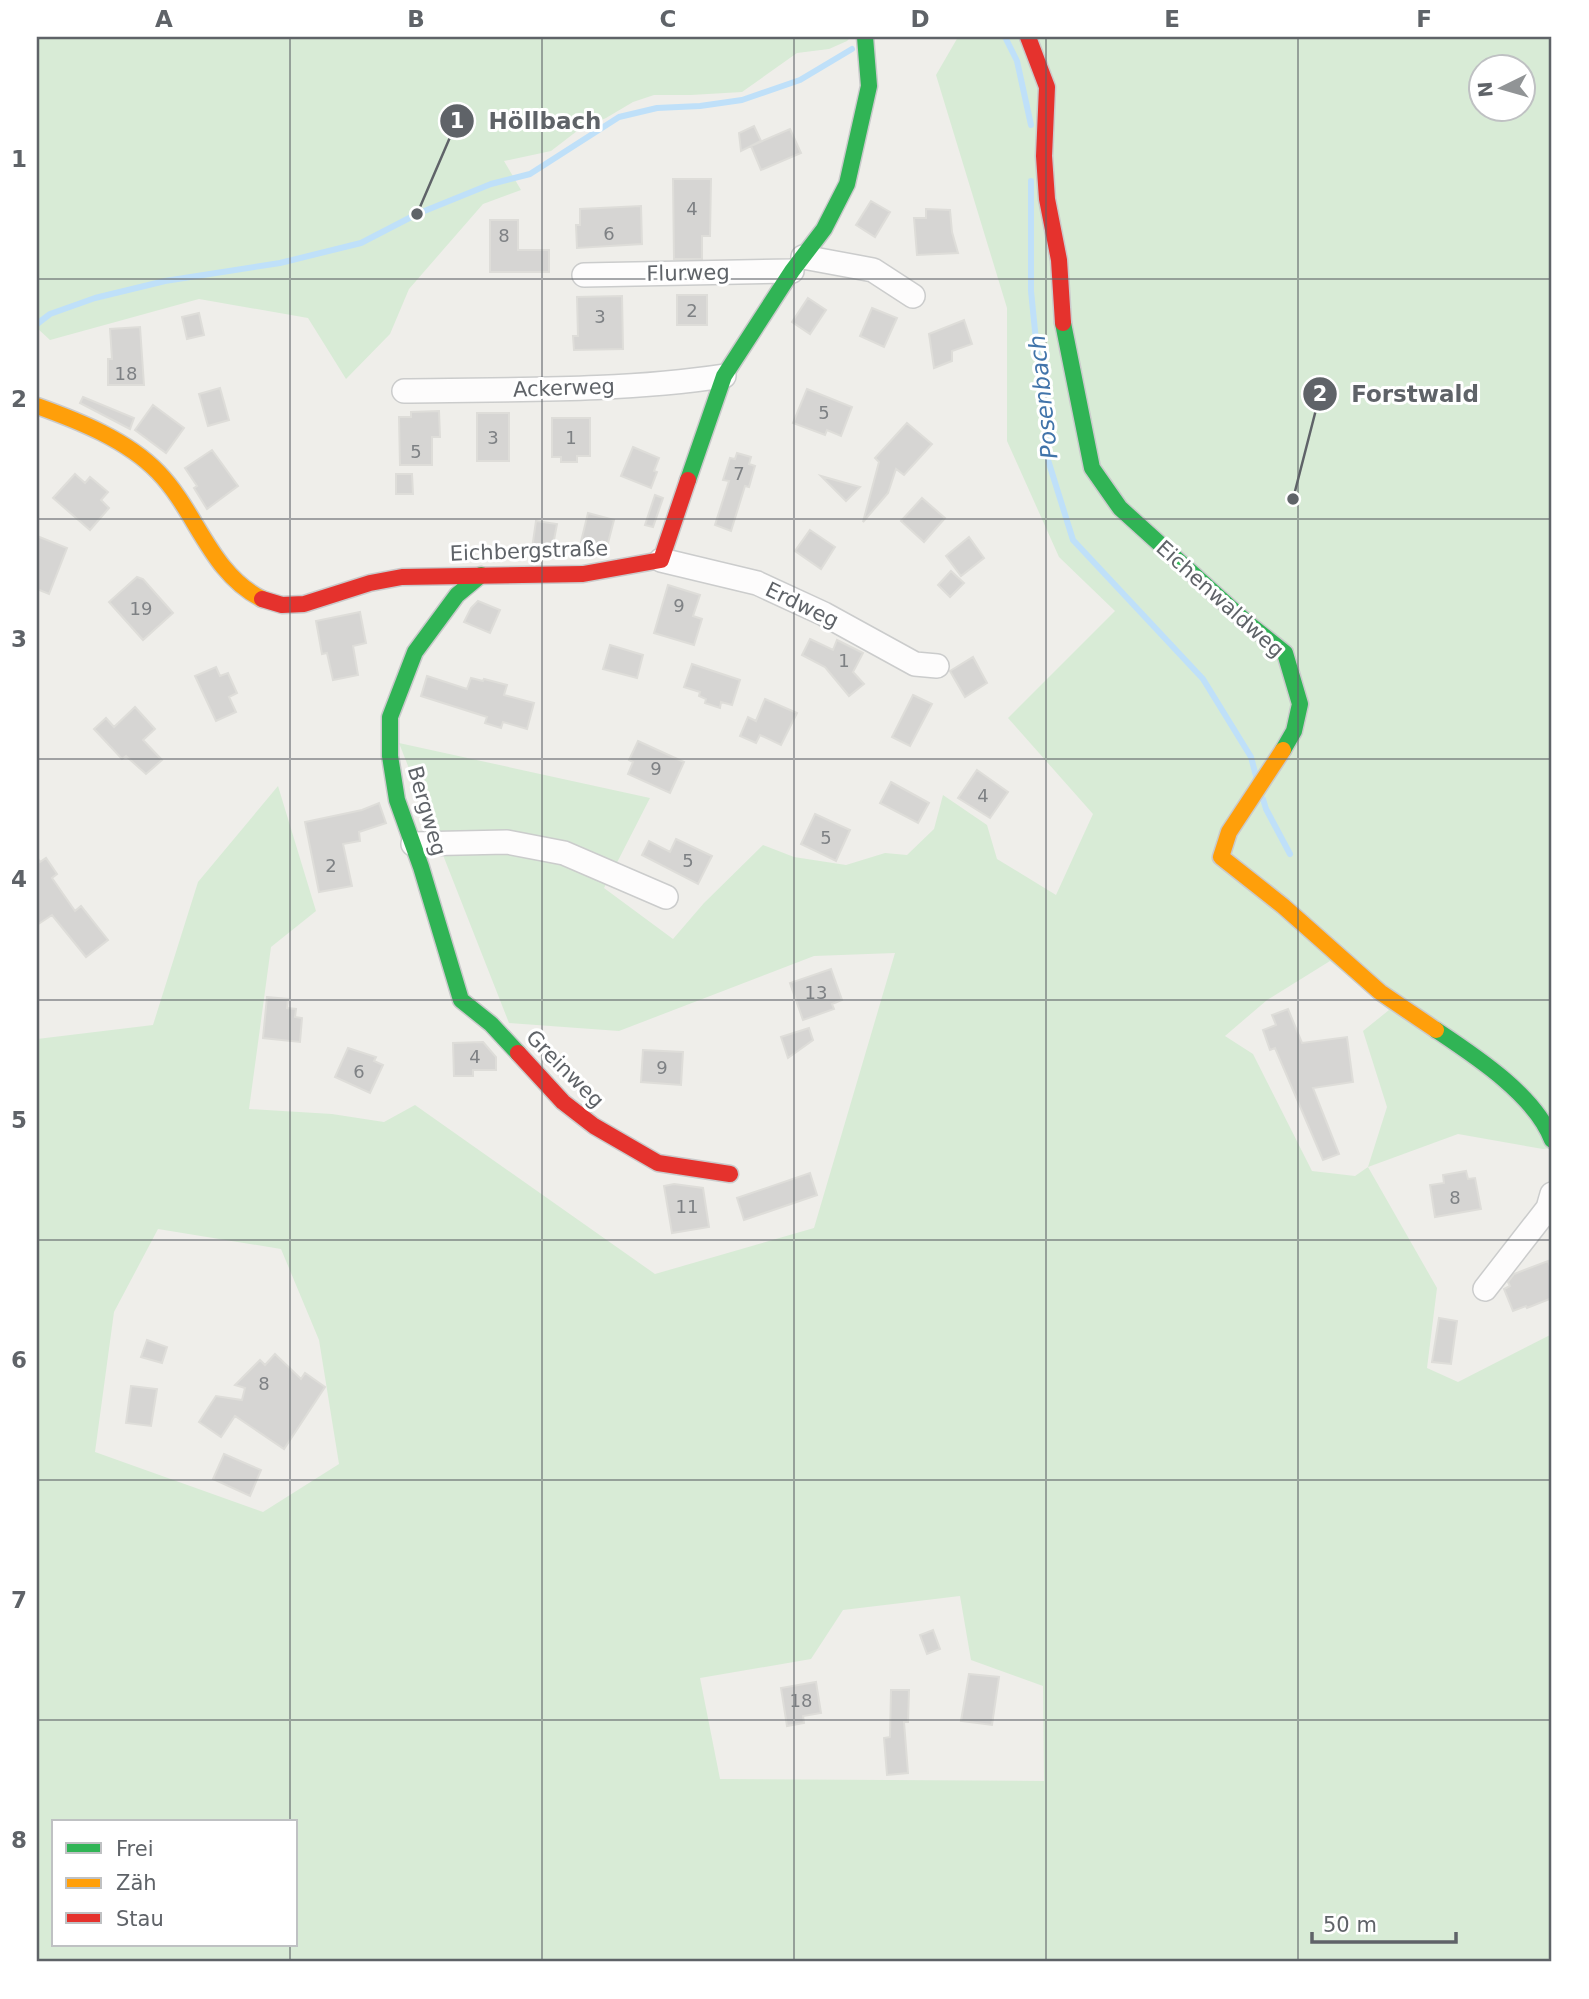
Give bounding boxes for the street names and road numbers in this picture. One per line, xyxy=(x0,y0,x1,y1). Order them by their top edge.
street label: Flurweg xyxy=(646,260,730,286)
street label: Ackerweg xyxy=(513,374,615,402)
street label: Eichbergstraße xyxy=(449,536,609,566)
street label: Eichenwaldweg xyxy=(1151,536,1289,662)
street label: Erdweg xyxy=(762,577,842,633)
street label: Bergweg xyxy=(403,763,451,859)
street label: Greinweg xyxy=(521,1025,609,1113)

